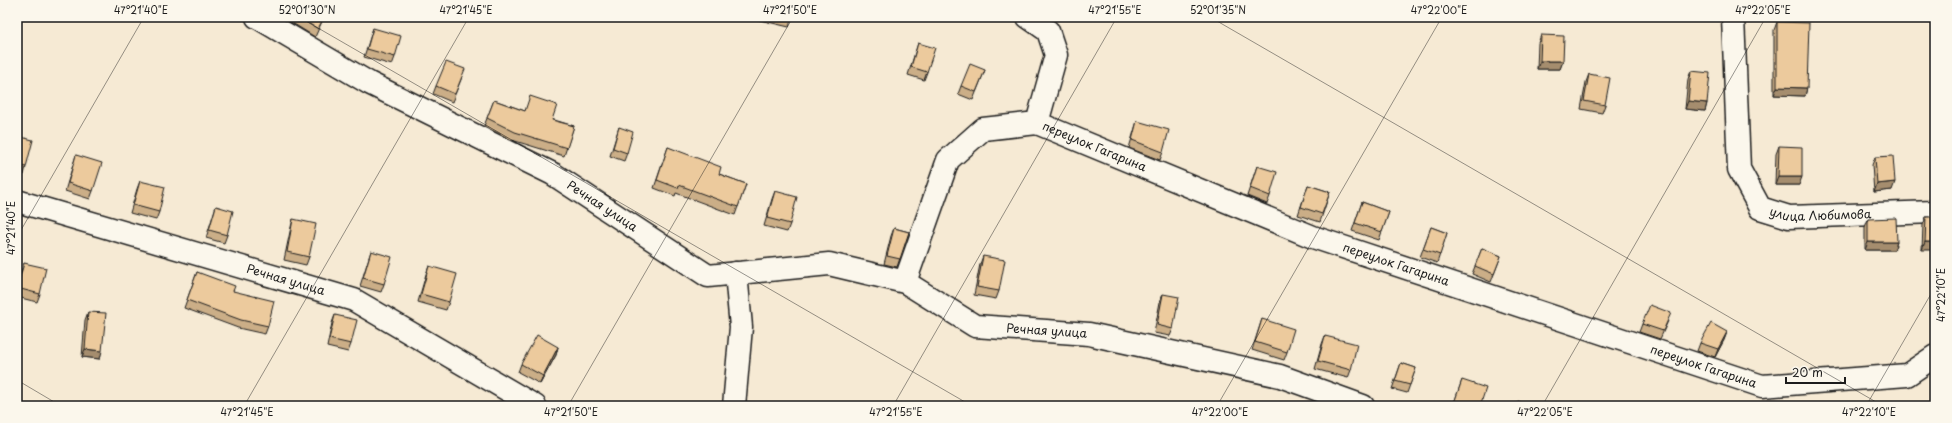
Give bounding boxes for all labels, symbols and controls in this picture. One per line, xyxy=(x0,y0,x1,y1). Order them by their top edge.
text: 47°21'40"E xyxy=(114,2,168,17)
text: 52°01'30"N xyxy=(278,2,336,17)
text: 47°21'45"E xyxy=(439,2,493,17)
text: 47°21'50"E xyxy=(763,2,817,17)
text: 47°21'55"E xyxy=(1088,2,1142,17)
text: 52°01'35"N xyxy=(1190,2,1246,17)
text: 47°22'00"E xyxy=(1411,2,1467,17)
text: 47°22'05"E xyxy=(1735,2,1791,17)
street label: переулок Гагарина xyxy=(1040,116,1150,175)
street label: Речная улица xyxy=(564,176,642,235)
text: 47°21'40"E xyxy=(3,201,18,255)
street label: улица Любимова xyxy=(1768,202,1872,225)
street label: переулок Гагарина xyxy=(1341,238,1452,290)
street label: Речная улица xyxy=(245,259,328,299)
text: 47°22'10"E xyxy=(1933,268,1948,322)
street label: Речная улица xyxy=(1006,318,1088,342)
street label: переулок Гагарина xyxy=(1648,340,1760,392)
scale bar xyxy=(1786,359,1845,385)
text: 20 m xyxy=(1792,363,1823,381)
text: 47°21'45"E xyxy=(220,404,274,419)
text: 47°21'50"E xyxy=(544,404,598,419)
text: 47°21'55"E xyxy=(869,404,923,419)
text: 47°22'00"E xyxy=(1192,404,1248,419)
text: 47°22'05"E xyxy=(1517,404,1573,419)
text: 47°22'10"E xyxy=(1842,404,1896,419)

